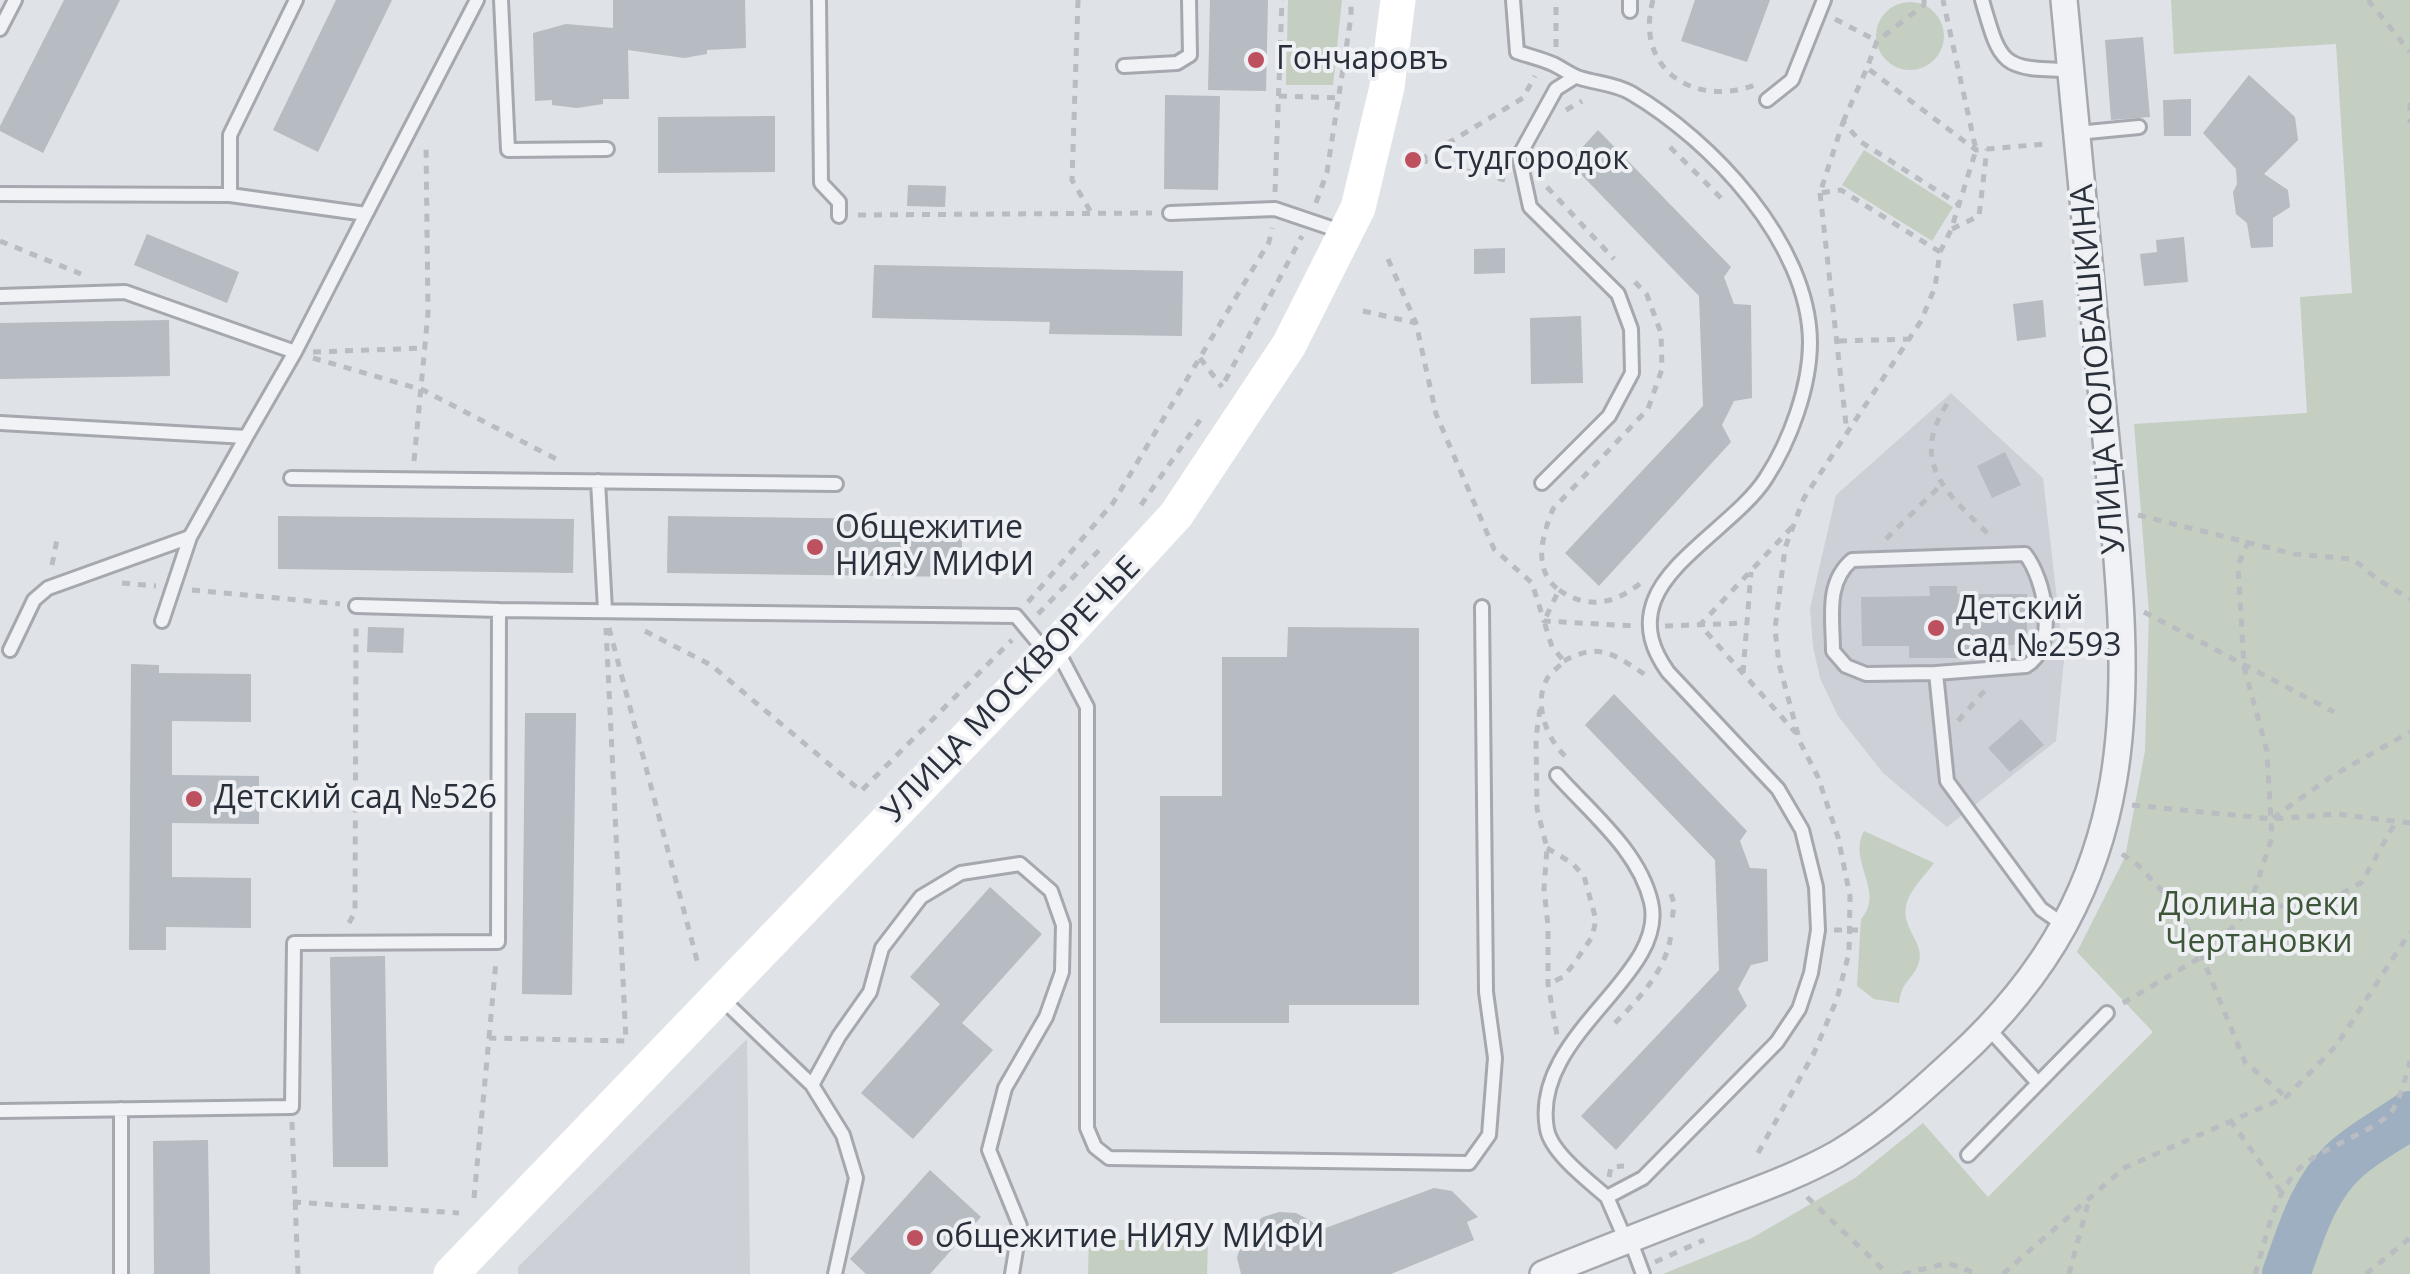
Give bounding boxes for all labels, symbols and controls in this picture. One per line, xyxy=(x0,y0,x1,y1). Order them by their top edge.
place label: Гончаровъ xyxy=(1276,41,1449,79)
marker: Гончаровъ xyxy=(1245,49,1267,71)
place label: Студгородок xyxy=(1433,141,1629,179)
marker: Студгородок xyxy=(1402,149,1424,171)
street label: УЛИЦА КОЛОБАШКИНА xyxy=(2064,183,2134,555)
place label: Общежитие НИЯУ МИФИ xyxy=(835,510,1034,585)
marker: Общежитие НИЯУ МИФИ xyxy=(804,536,826,558)
street label: УЛИЦА МОСКВОРЕЧЬЕ xyxy=(875,549,1149,831)
place label: Детский сад №2593 xyxy=(1956,591,2122,666)
marker: Детский сад №2593 xyxy=(1925,617,1947,639)
place label: Детский сад №526 xyxy=(214,780,497,818)
marker: Детский сад №526 xyxy=(183,788,205,810)
park label: Долина реки Чертановки xyxy=(2159,887,2359,962)
place label: общежитие НИЯУ МИФИ xyxy=(935,1219,1325,1257)
marker: общежитие НИЯУ МИФИ xyxy=(904,1227,926,1249)

